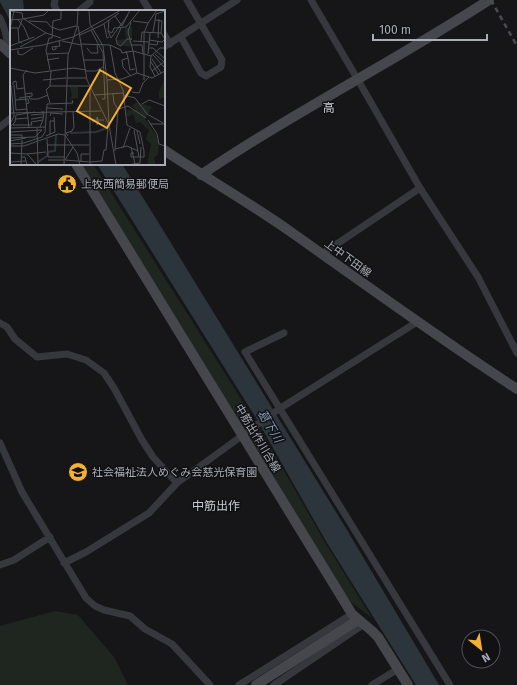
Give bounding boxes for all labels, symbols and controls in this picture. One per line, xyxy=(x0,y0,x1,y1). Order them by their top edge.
inset map xyxy=(10,10,165,165)
scale bar xyxy=(373,16,487,42)
text: 100 m xyxy=(379,23,411,37)
district label: 高 xyxy=(323,101,335,115)
public building icon: 上牧西簡易郵便局 xyxy=(56,173,78,195)
place label: 上牧西簡易郵便局 xyxy=(81,178,169,191)
street label: 上中下田線 xyxy=(322,237,374,280)
street label: 中筋出作川合線 xyxy=(232,402,283,475)
water label: 葛下川 xyxy=(255,407,286,447)
school or university icon: 社会福祉法人めぐみ会慈光保育園 xyxy=(67,461,89,483)
place label: 社会福祉法人めぐみ会慈光保育園 xyxy=(92,466,257,479)
district label: 中筋出作 xyxy=(192,499,240,513)
north arrow xyxy=(461,629,501,669)
text: N xyxy=(479,650,492,665)

